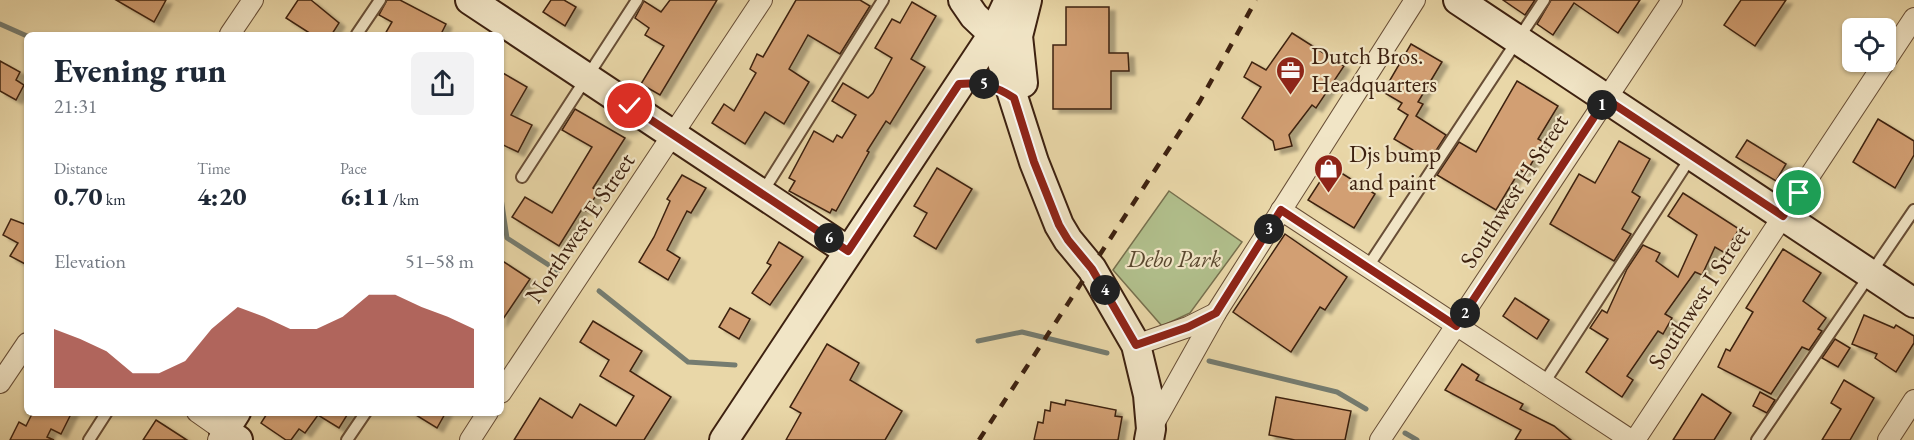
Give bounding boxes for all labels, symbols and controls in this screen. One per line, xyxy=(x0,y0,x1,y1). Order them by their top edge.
map controls xyxy=(1842,18,1896,72)
button: locate xyxy=(1842,18,1896,72)
place label: Dutch Bros. Headquarters xyxy=(1311,40,1437,99)
text: Evening run xyxy=(54,49,226,92)
button: share xyxy=(411,52,474,115)
office icon: Dutch Bros. Headquarters xyxy=(1274,54,1306,96)
pin: 5 xyxy=(969,69,999,99)
text: 5 xyxy=(980,73,988,94)
pin xyxy=(604,80,655,131)
icon: check xyxy=(613,89,646,122)
pin: 1 xyxy=(1587,90,1617,120)
text: 21:31 xyxy=(54,93,97,119)
text: 1 xyxy=(1598,94,1606,115)
street label: Southwest H Street xyxy=(1452,108,1575,273)
place label: Djs bump and paint xyxy=(1349,138,1441,197)
street label: Northwest E Street xyxy=(518,146,641,309)
shop icon: Djs bump and paint xyxy=(1312,152,1344,194)
text: Distance xyxy=(54,158,107,179)
text: Time xyxy=(197,158,230,179)
text: Pace xyxy=(340,158,367,179)
pin xyxy=(1773,167,1824,218)
icon: arrive xyxy=(1782,176,1815,209)
text: 0.70 xyxy=(54,179,103,213)
text: 4:20 xyxy=(197,179,247,213)
text: 6:11 xyxy=(340,179,390,213)
text: km xyxy=(103,189,126,210)
text: /km xyxy=(390,189,419,210)
pin: 3 xyxy=(1254,214,1284,244)
text: 3 xyxy=(1265,218,1273,239)
street label: Southwest I Street xyxy=(1640,218,1757,375)
pin: 6 xyxy=(814,223,844,253)
text: 6 xyxy=(825,227,833,248)
park label: Debo Park xyxy=(1126,243,1221,274)
text: Elevation xyxy=(54,248,126,274)
text: 51–58 m xyxy=(405,248,474,274)
pin: 4 xyxy=(1090,275,1120,305)
text: 4 xyxy=(1101,279,1109,300)
pin: 2 xyxy=(1450,298,1480,328)
text: 2 xyxy=(1461,302,1469,323)

